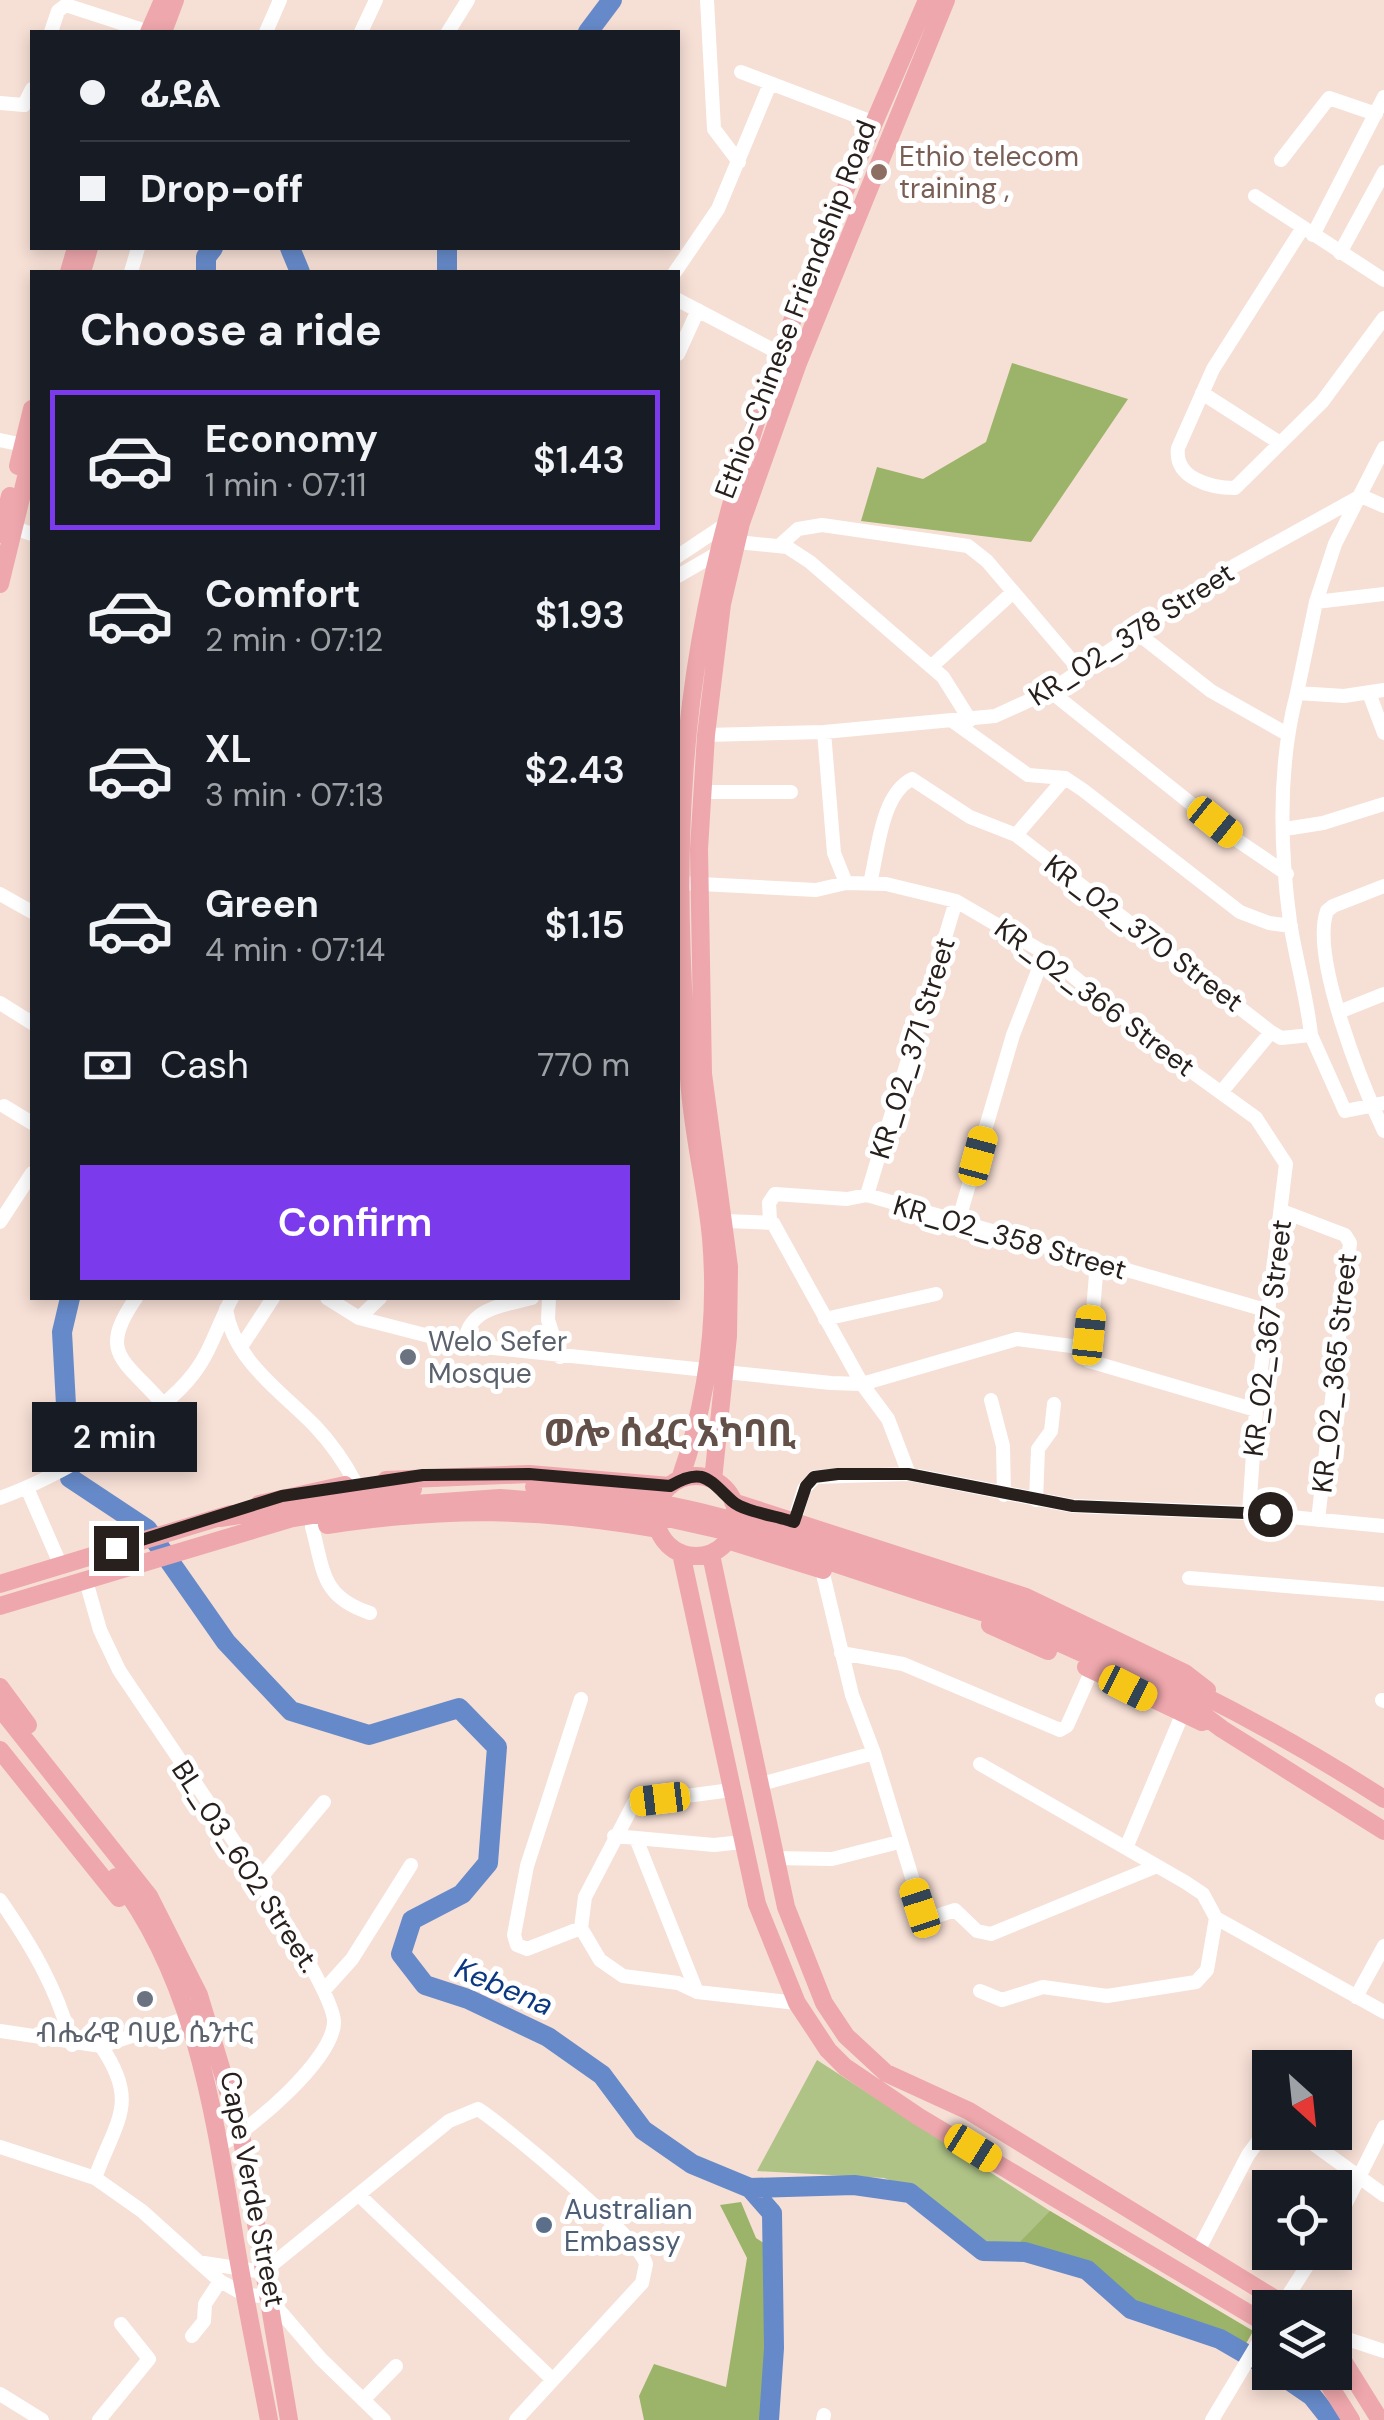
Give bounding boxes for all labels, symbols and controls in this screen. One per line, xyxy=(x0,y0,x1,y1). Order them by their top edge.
text: ፊደል xyxy=(140,69,221,119)
street label: Ethio-Chinese Friendship Road xyxy=(706,115,885,504)
place label: Ethio telecom training , xyxy=(899,138,1079,207)
marker: Ethio telecom training , xyxy=(868,161,890,183)
text: Drop-off xyxy=(140,164,303,214)
text: Choose a ride xyxy=(80,300,382,359)
text: Economy xyxy=(205,414,378,464)
icon: car xyxy=(85,415,175,505)
text: $1.43 xyxy=(533,435,625,485)
text: 1 min · 07:11 xyxy=(205,464,366,506)
street label: KR_02_378 Street xyxy=(1022,554,1241,715)
text: Comfort xyxy=(205,569,361,619)
icon: car xyxy=(85,570,175,660)
text: $1.93 xyxy=(535,590,625,640)
text: 2 min · 07:12 xyxy=(205,619,383,661)
text: XL xyxy=(205,724,252,774)
icon: car xyxy=(85,725,175,815)
text: $2.43 xyxy=(524,745,625,795)
text: 3 min · 07:13 xyxy=(205,774,384,816)
car xyxy=(1182,791,1248,853)
street label: KR_02_370 Street xyxy=(1037,846,1251,1020)
text: Green xyxy=(205,879,319,929)
icon: car xyxy=(85,880,175,970)
text: $1.15 xyxy=(545,900,625,950)
street label: KR_02_366 Street xyxy=(987,910,1202,1085)
text: 4 min · 07:14 xyxy=(205,929,385,971)
street label: KR_02_371 Street xyxy=(861,933,964,1164)
icon: cash xyxy=(80,1038,135,1093)
text: Cash xyxy=(160,1040,249,1090)
text: 770 m xyxy=(537,1044,630,1086)
car xyxy=(956,1123,1000,1189)
button: Confirm xyxy=(80,1165,630,1280)
street label: KR_02_358 Street xyxy=(889,1187,1131,1288)
street label: KR_02_367 Street xyxy=(1235,1217,1300,1459)
street label: KR_02_365 Street xyxy=(1304,1251,1365,1495)
car xyxy=(1071,1304,1107,1366)
place label: Welo Sefer Mosque xyxy=(428,1323,567,1392)
marker: Welo Sefer Mosque xyxy=(397,1346,419,1368)
callout: 2 min xyxy=(34,1403,198,1473)
district label: ወሎ ሰፈር አካባቢ xyxy=(544,1408,797,1458)
text: 2 min xyxy=(73,1416,156,1458)
route start xyxy=(1248,1492,1293,1537)
route end xyxy=(94,1526,139,1571)
car xyxy=(1094,1661,1162,1715)
street label: BL_03_602 Street. xyxy=(163,1753,328,1979)
car xyxy=(628,1780,692,1818)
car xyxy=(896,1875,944,1941)
water label: Kebena xyxy=(449,1948,559,2025)
marker: ብሔራዊ ባሀይ ሴንተር xyxy=(134,1988,156,2010)
place label: ብሔራዊ ባሀይ ሴንተር xyxy=(36,2014,254,2051)
north arrow xyxy=(1252,2050,1352,2150)
map controls xyxy=(1252,2050,1352,2390)
street label: Cape Verde Street xyxy=(212,2068,293,2310)
car xyxy=(940,2119,1006,2177)
button: locate xyxy=(1252,2170,1352,2270)
place label: Australian Embassy xyxy=(564,2191,693,2260)
marker: Australian Embassy xyxy=(533,2214,555,2236)
button: layers xyxy=(1252,2290,1352,2390)

